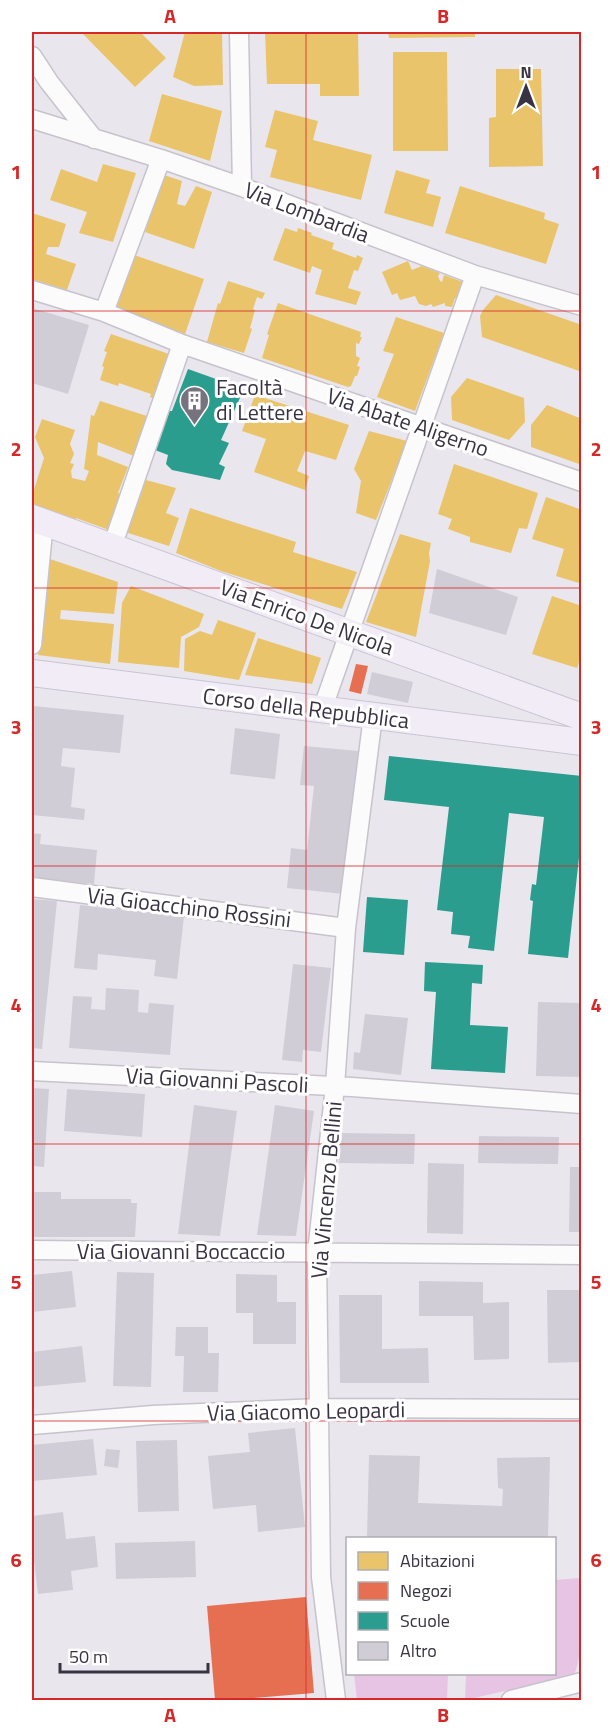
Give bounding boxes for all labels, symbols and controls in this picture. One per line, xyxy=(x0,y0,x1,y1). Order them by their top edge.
text: A xyxy=(164,0,176,31)
text: B xyxy=(437,0,449,31)
north arrow xyxy=(496,57,556,117)
text: N xyxy=(520,60,532,84)
text: 1 xyxy=(10,156,22,187)
text: 1 xyxy=(590,156,602,187)
street label: Via Lombardia xyxy=(240,173,374,251)
place label: Facoltà di Lettere xyxy=(216,370,304,429)
street label: Via Abate Aligerno xyxy=(322,378,494,466)
building icon: Facoltà di Lettere xyxy=(179,384,211,426)
text: 2 xyxy=(10,433,22,464)
text: 2 xyxy=(590,433,602,464)
street label: Via Enrico De Nicola xyxy=(215,570,399,664)
street label: Corso della Repubblica xyxy=(201,678,411,738)
text: 3 xyxy=(10,711,22,742)
text: 3 xyxy=(590,711,602,742)
street label: Via Gioacchino Rossini xyxy=(85,878,293,936)
text: 4 xyxy=(10,989,22,1020)
text: 4 xyxy=(590,989,602,1020)
street label: Via Giovanni Pascoli xyxy=(125,1058,309,1102)
street label: Via Vincenzo Bellini xyxy=(301,1100,351,1280)
street label: Via Giovanni Boccaccio xyxy=(77,1234,285,1268)
text: 5 xyxy=(10,1266,22,1297)
text: 5 xyxy=(590,1266,602,1297)
street label: Via Giacomo Leopardi xyxy=(207,1392,405,1430)
legend xyxy=(346,1537,556,1675)
text: 6 xyxy=(10,1544,22,1575)
text: 6 xyxy=(590,1544,602,1575)
text: Abitazioni xyxy=(400,1547,475,1574)
text: Negozi xyxy=(400,1577,452,1604)
text: Scuole xyxy=(400,1607,450,1634)
scale bar xyxy=(60,1636,208,1674)
text: Altro xyxy=(400,1637,437,1664)
text: 50 m xyxy=(69,1643,108,1670)
text: A xyxy=(164,1699,176,1730)
text: B xyxy=(437,1699,449,1730)

